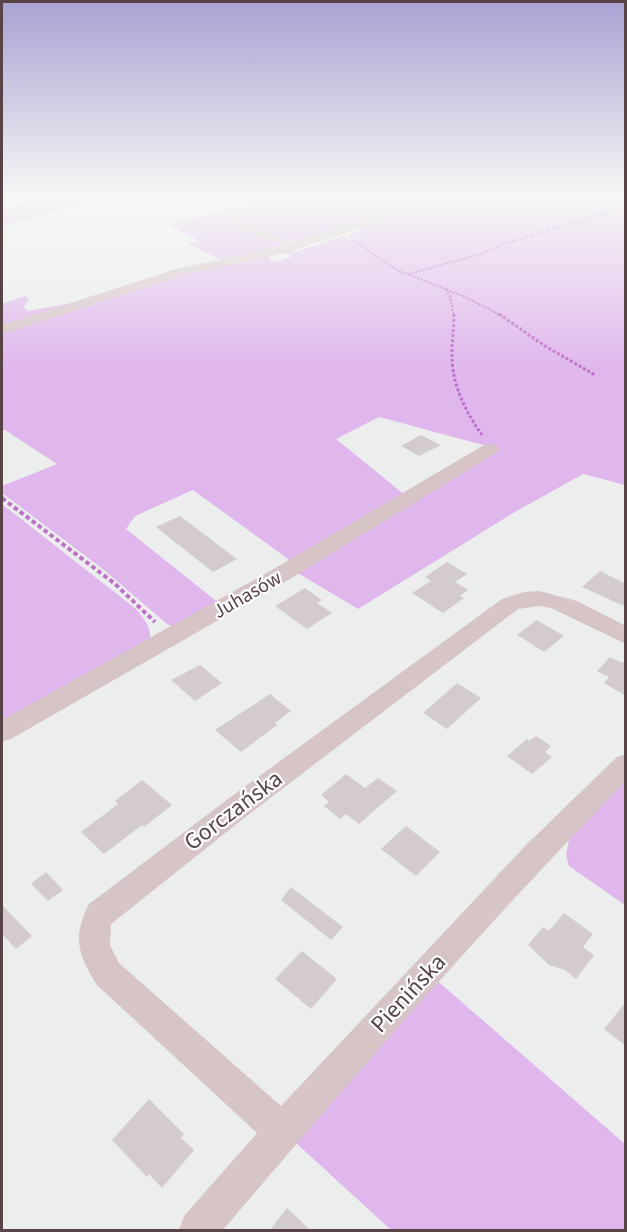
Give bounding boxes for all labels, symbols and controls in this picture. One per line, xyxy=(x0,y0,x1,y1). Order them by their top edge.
street label: Juhasów xyxy=(208,564,287,626)
street label: Gorczańska xyxy=(177,762,290,859)
street label: Pienińska xyxy=(362,946,454,1041)

